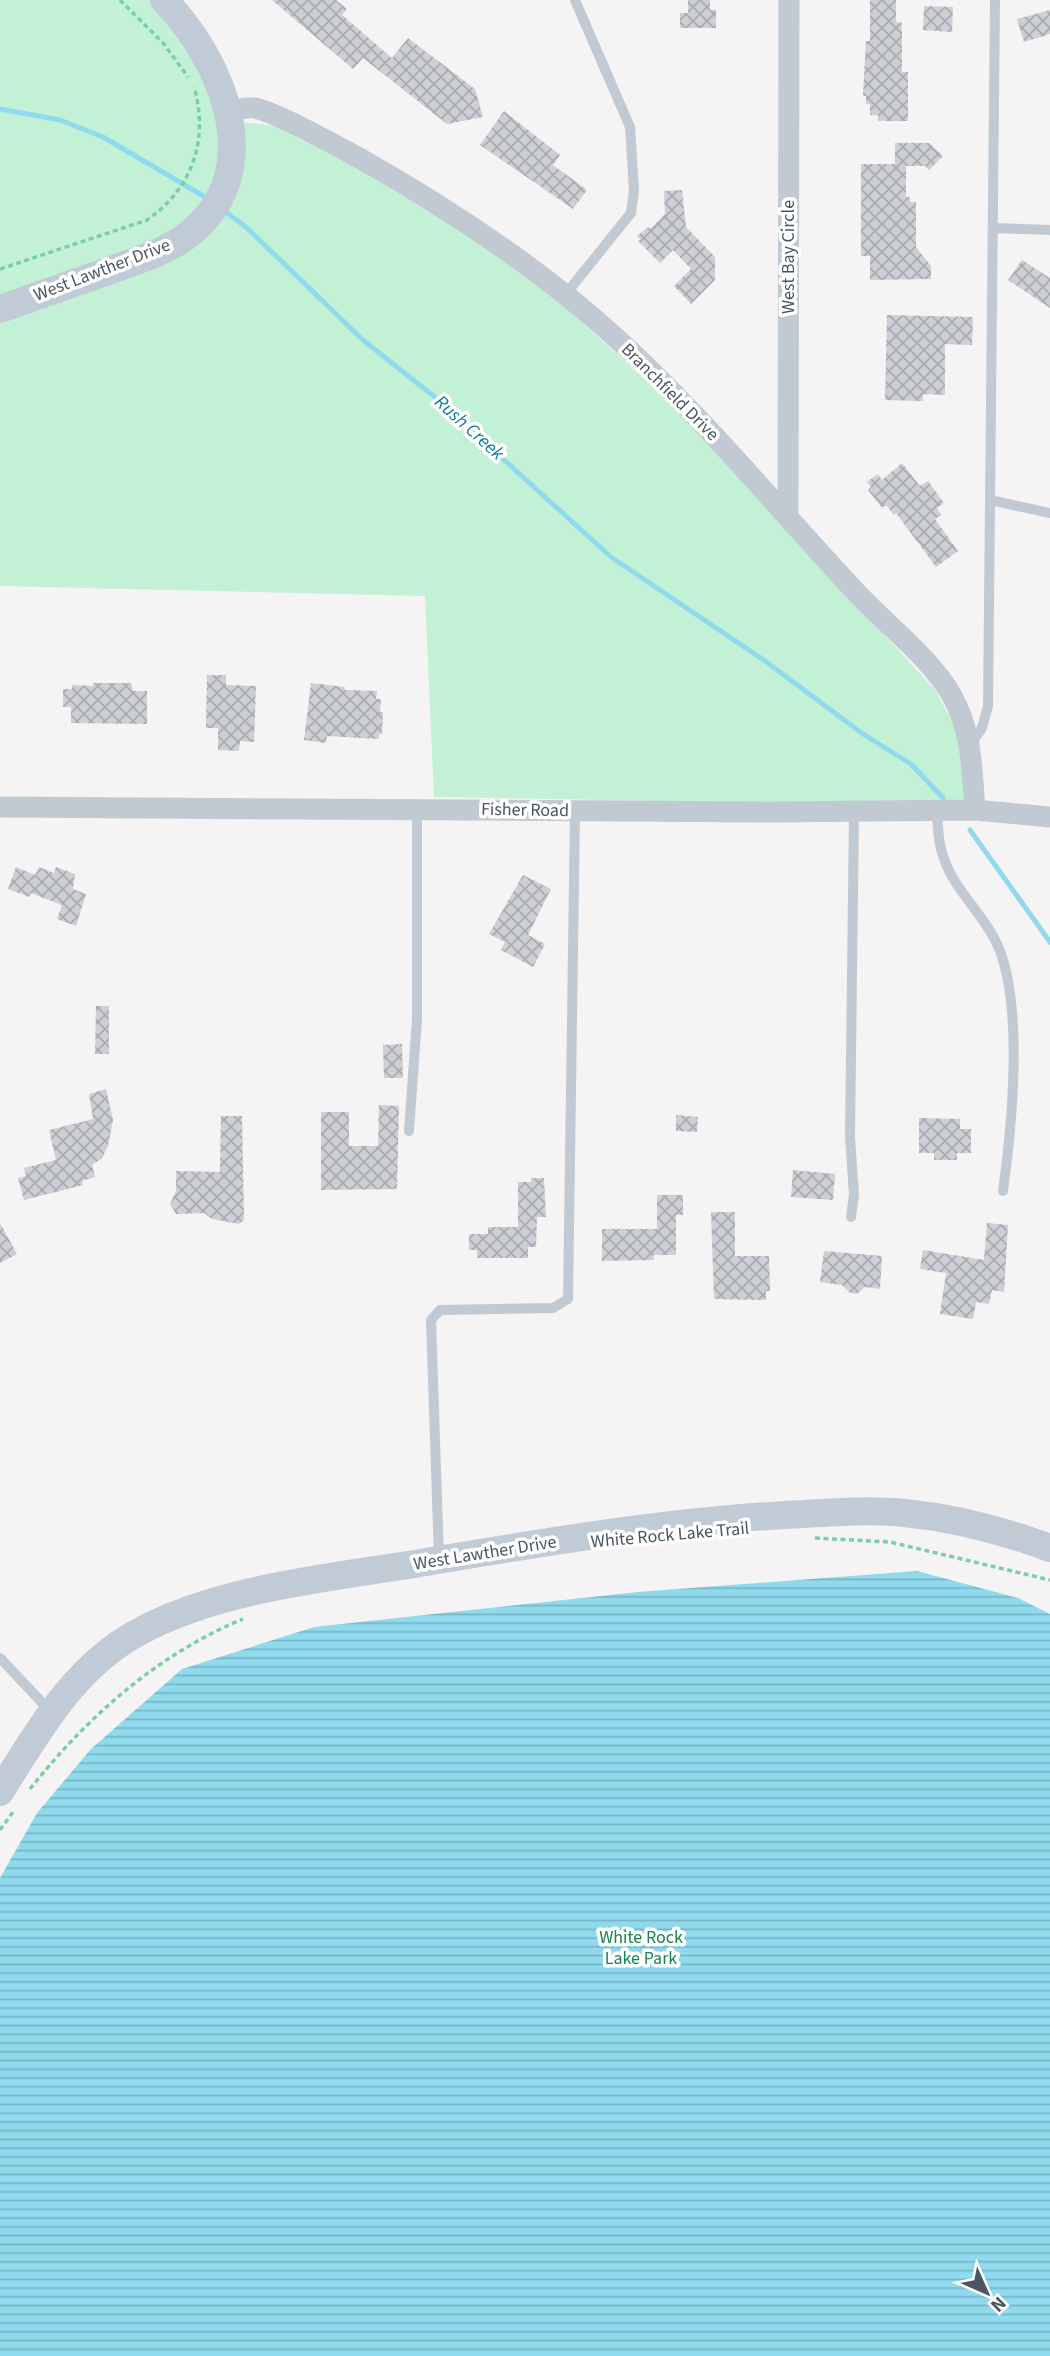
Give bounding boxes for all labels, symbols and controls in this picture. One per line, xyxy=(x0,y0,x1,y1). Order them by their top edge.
street label: West Bay Circle xyxy=(776,200,801,314)
street label: West Lawther Drive xyxy=(30,232,174,308)
street label: Branchfield Drive xyxy=(616,338,725,447)
water label: Rush Creek xyxy=(428,389,511,467)
street label: Fisher Road xyxy=(481,797,569,823)
street label: White Rock Lake Trail xyxy=(590,1516,750,1554)
street label: West Lawther Drive xyxy=(412,1529,558,1577)
park label: White Rock Lake Park xyxy=(599,1925,683,1971)
north arrow xyxy=(952,2258,1022,2328)
text: N xyxy=(984,2290,1012,2318)

